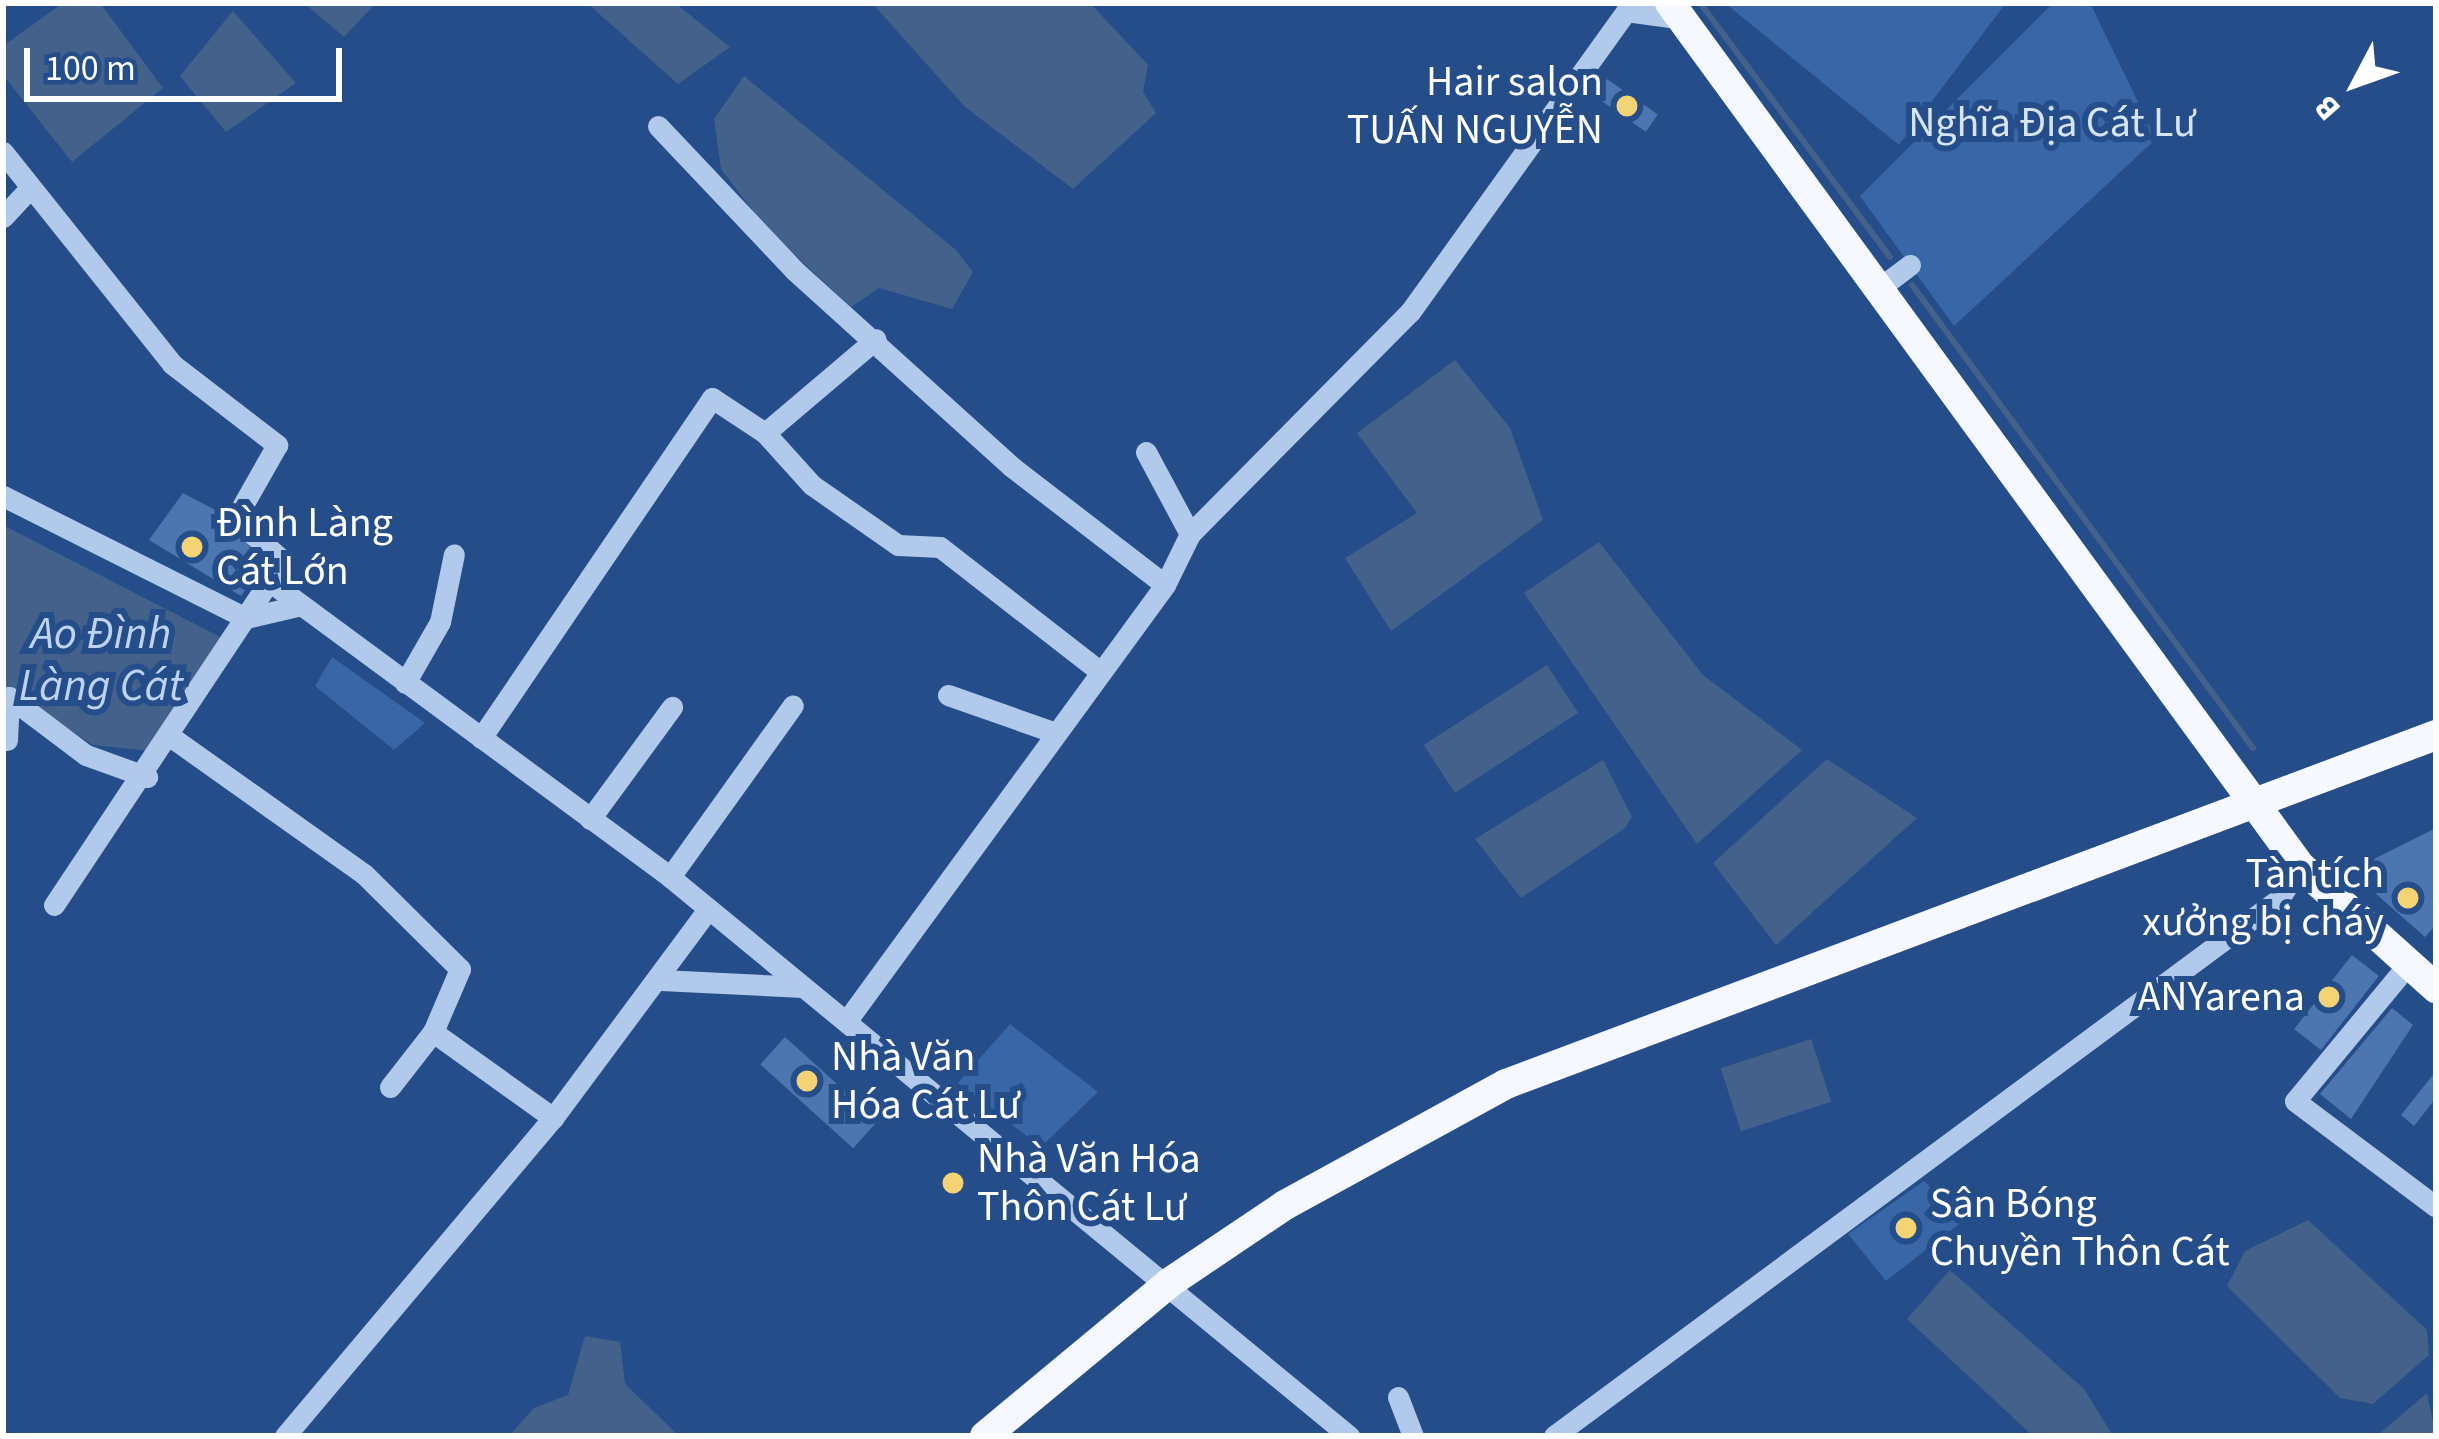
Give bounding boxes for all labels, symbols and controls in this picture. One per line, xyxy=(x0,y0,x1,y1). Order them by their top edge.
scale bar xyxy=(30,24,348,98)
north arrow xyxy=(2295,24,2415,144)
text: 100 m xyxy=(45,43,136,94)
place label: Hair salon TUẤN NGUYỄN xyxy=(1347,57,1603,156)
text: B xyxy=(2303,85,2352,131)
marker: Hair salon TUẤN NGUYỄN xyxy=(1614,93,1640,119)
park label: Nghĩa Địa Cát Lư xyxy=(1908,98,2196,148)
place label: Đình Làng Cát Lớn xyxy=(216,498,393,596)
marker: Đình Làng Cát Lớn xyxy=(179,534,205,560)
water label: Ao Đình Làng Cát xyxy=(19,608,183,714)
place label: Tàn tích xưởng bị cháy xyxy=(2142,849,2384,948)
marker: Tàn tích xưởng bị cháy xyxy=(2395,885,2421,911)
place label: ANYarena xyxy=(2138,972,2305,1022)
marker: ANYarena xyxy=(2316,984,2342,1010)
place label: Nhà Văn Hóa Cát Lư xyxy=(831,1032,1020,1130)
marker: Nhà Văn Hóa Cát Lư xyxy=(794,1068,820,1094)
place label: Nhà Văn Hóa Thôn Cát Lư xyxy=(977,1134,1201,1232)
marker: Nhà Văn Hóa Thôn Cát Lư xyxy=(940,1170,966,1196)
place label: Sân Bóng Chuyền Thôn Cát xyxy=(1930,1179,2230,1278)
marker: Sân Bóng Chuyền Thôn Cát xyxy=(1893,1215,1919,1241)

